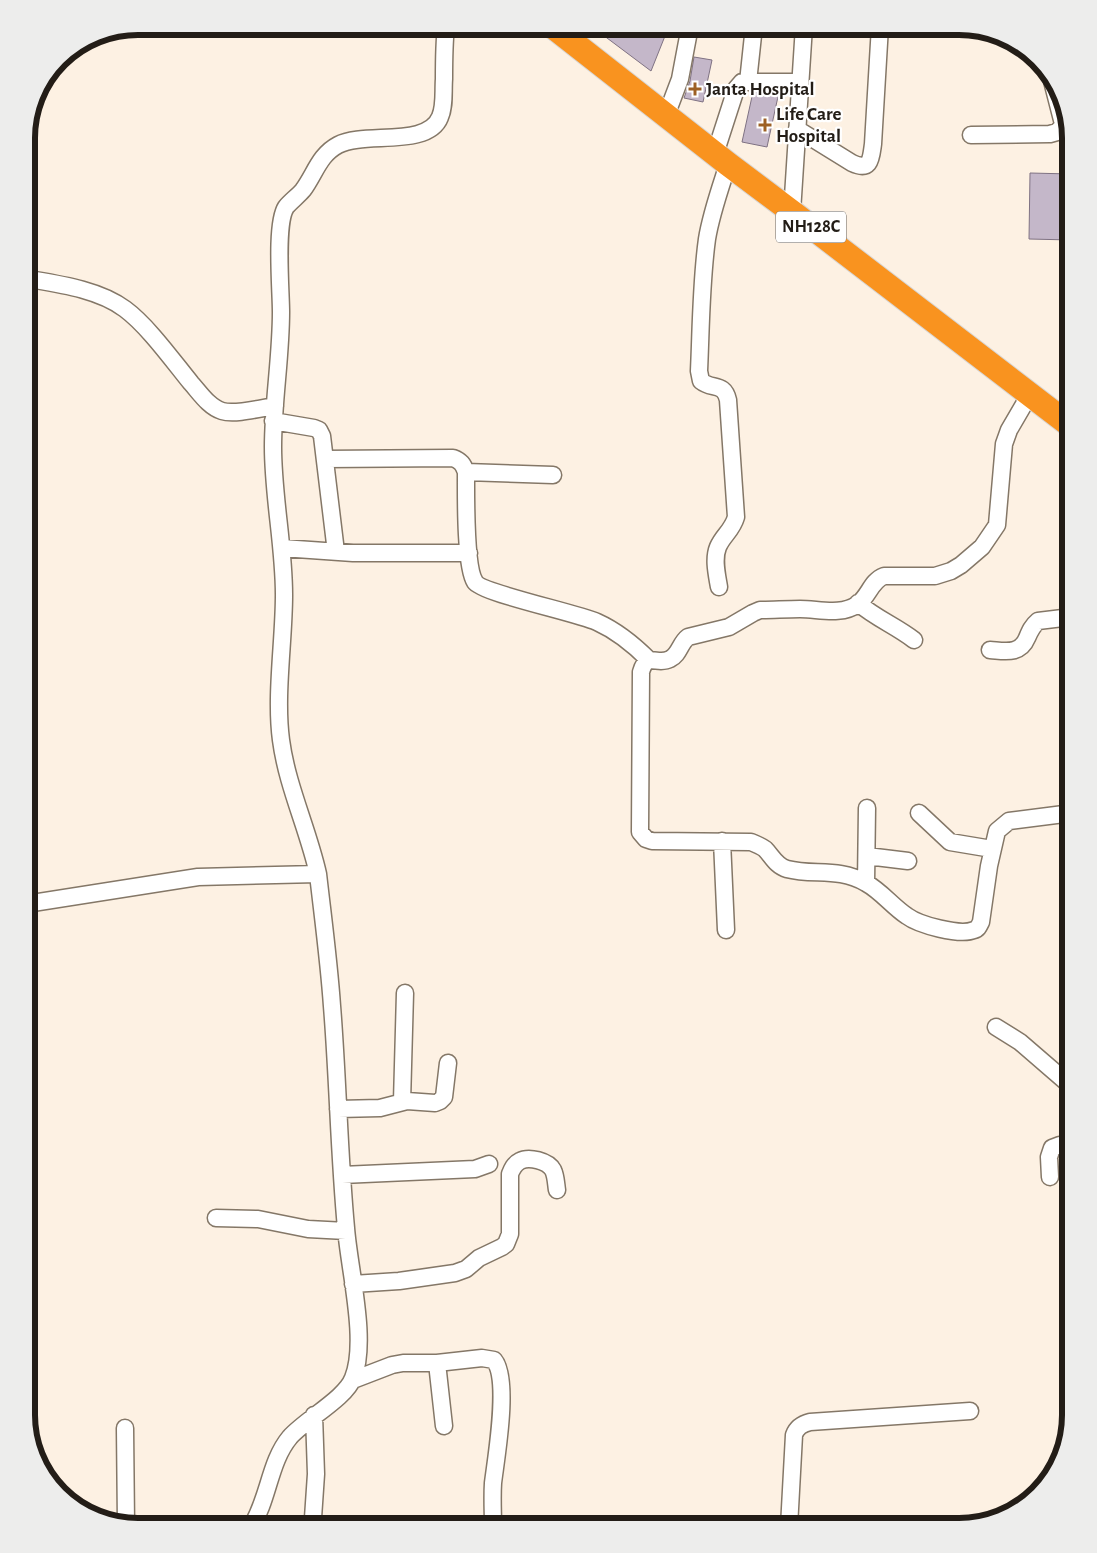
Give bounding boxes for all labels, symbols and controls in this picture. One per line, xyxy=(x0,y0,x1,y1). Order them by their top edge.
place label: Janta Hospital xyxy=(706,80,814,99)
marker: Janta Hospital xyxy=(688,82,702,96)
place label: Life Care Hospital xyxy=(776,105,842,146)
marker: Life Care Hospital xyxy=(758,118,772,132)
road number: NH128C xyxy=(776,212,846,242)

